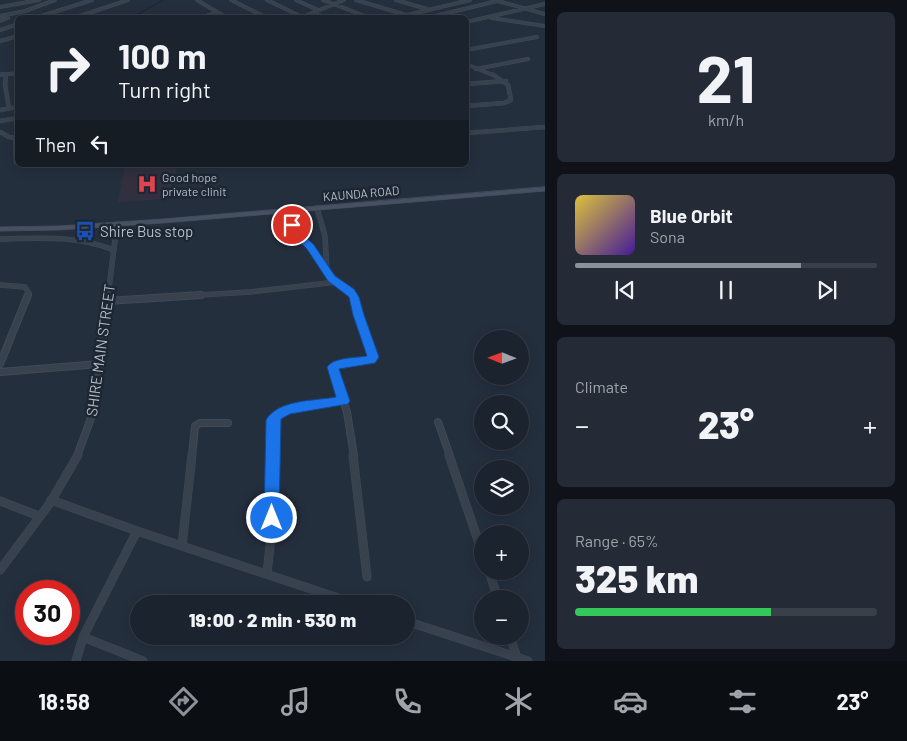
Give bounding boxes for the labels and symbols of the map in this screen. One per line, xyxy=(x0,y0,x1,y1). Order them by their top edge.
place label: Good hope private clinit xyxy=(162,170,227,198)
hospital icon: Good hope private clinit xyxy=(136,173,158,195)
street label: KAUNDA ROAD xyxy=(322,183,400,203)
pin xyxy=(271,204,313,246)
bus stop icon: Shire Bus stop xyxy=(74,220,96,242)
place label: Shire Bus stop xyxy=(100,222,193,240)
street label: SHIRE MAIN STREET xyxy=(82,283,118,417)
north arrow xyxy=(474,330,529,385)
position arrow xyxy=(245,491,297,543)
speed limit sign: 30 xyxy=(15,580,80,645)

